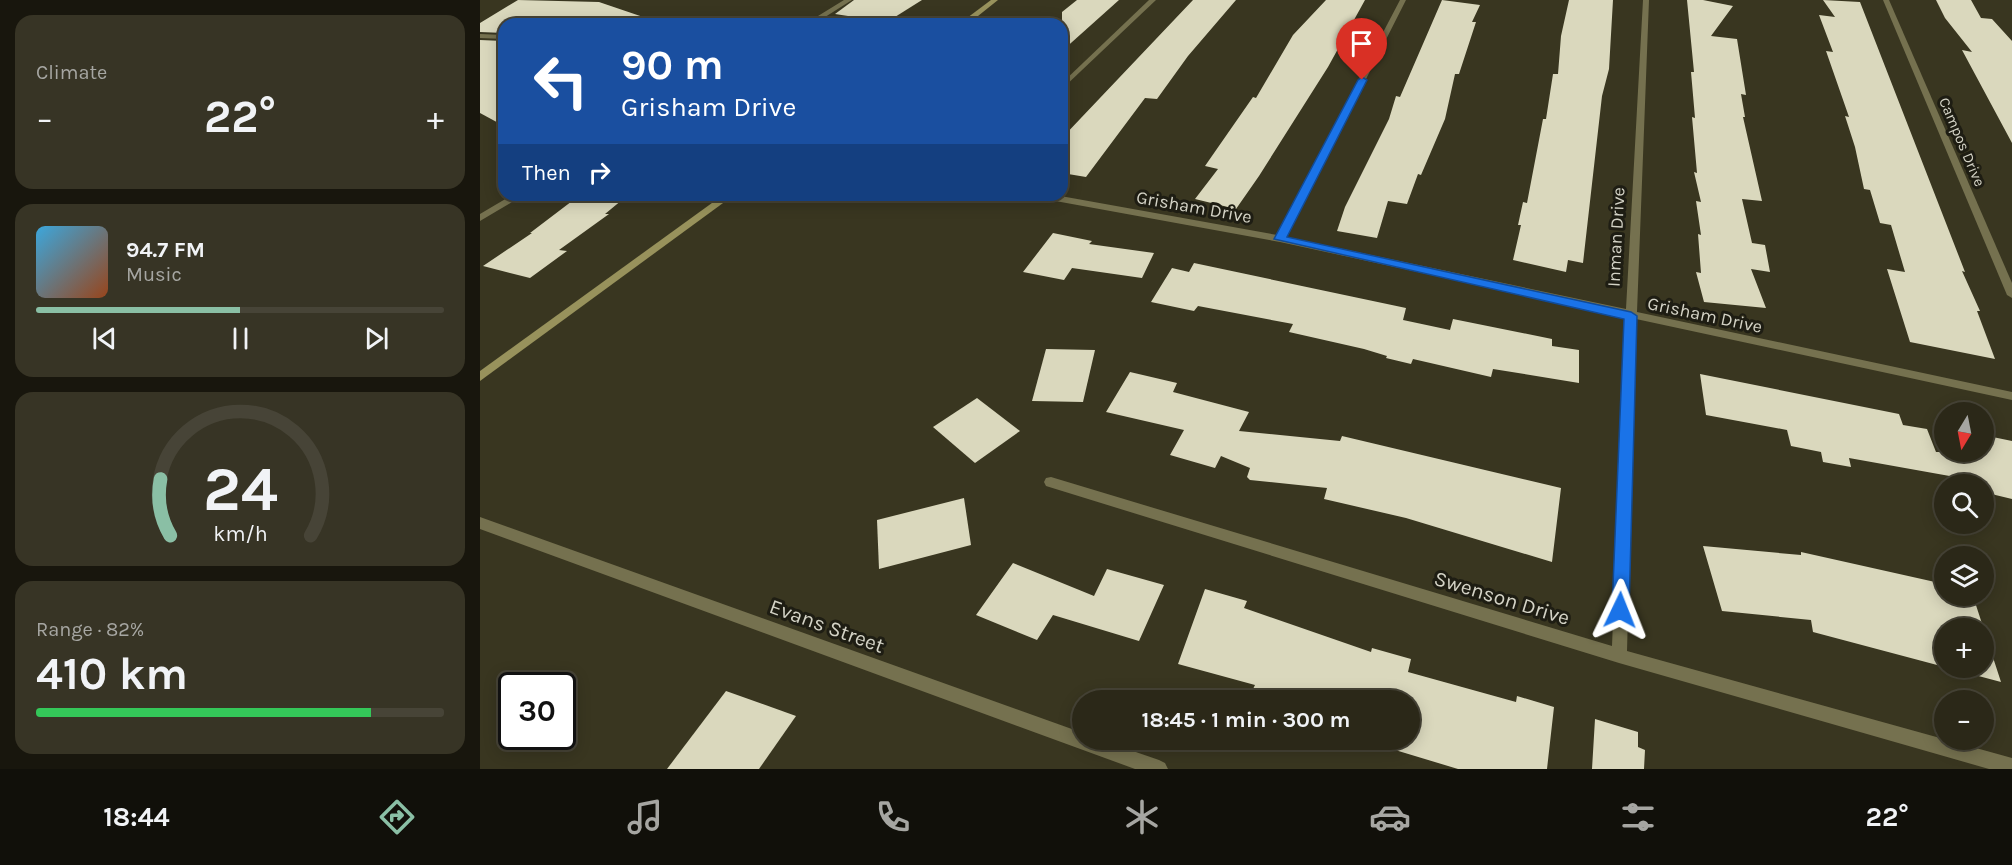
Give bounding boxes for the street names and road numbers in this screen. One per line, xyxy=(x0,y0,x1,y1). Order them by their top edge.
street label: Campos Drive xyxy=(1935,95,1989,189)
street label: Grisham Drive xyxy=(1135,186,1253,228)
street label: Inman Drive xyxy=(1602,187,1630,287)
street label: Grisham Drive xyxy=(1646,292,1764,338)
street label: Swenson Drive xyxy=(1431,566,1573,630)
street label: Evans Street xyxy=(766,594,888,658)

